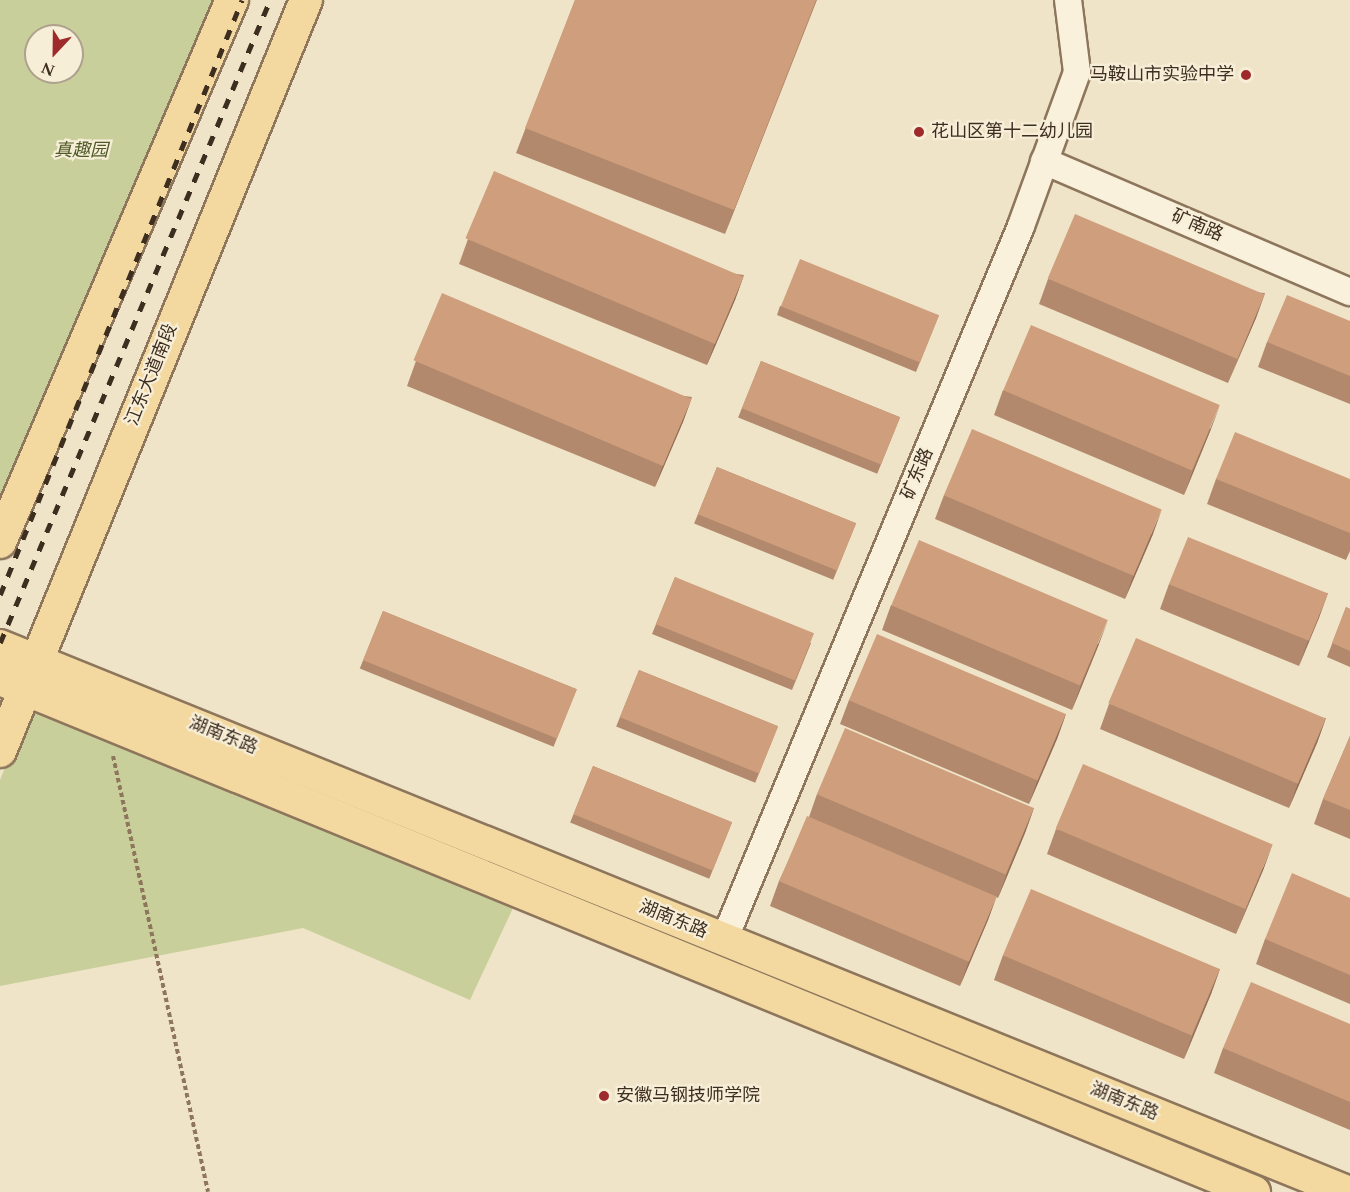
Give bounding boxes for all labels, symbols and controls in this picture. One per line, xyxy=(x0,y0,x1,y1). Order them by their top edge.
north arrow xyxy=(24,24,84,84)
text: N xyxy=(37,55,59,82)
place label: 马鞍山市实验中学 xyxy=(1090,64,1234,86)
marker: 马鞍山市实验中学 xyxy=(1239,68,1253,82)
place label: 花山区第十二幼儿园 xyxy=(931,121,1093,143)
marker: 花山区第十二幼儿园 xyxy=(912,125,926,139)
park label: 真趣园 xyxy=(54,140,108,162)
street label: 矿南路 xyxy=(1168,206,1226,246)
street label: 江东大道南段 xyxy=(122,321,182,429)
street label: 矿东路 xyxy=(898,445,938,503)
street label: 湖南东路 xyxy=(186,713,260,759)
street label: 湖南东路 xyxy=(636,897,710,943)
street label: 湖南东路 xyxy=(1087,1079,1161,1125)
place label: 安徽马钢技师学院 xyxy=(616,1085,760,1107)
marker: 安徽马钢技师学院 xyxy=(597,1089,611,1103)

